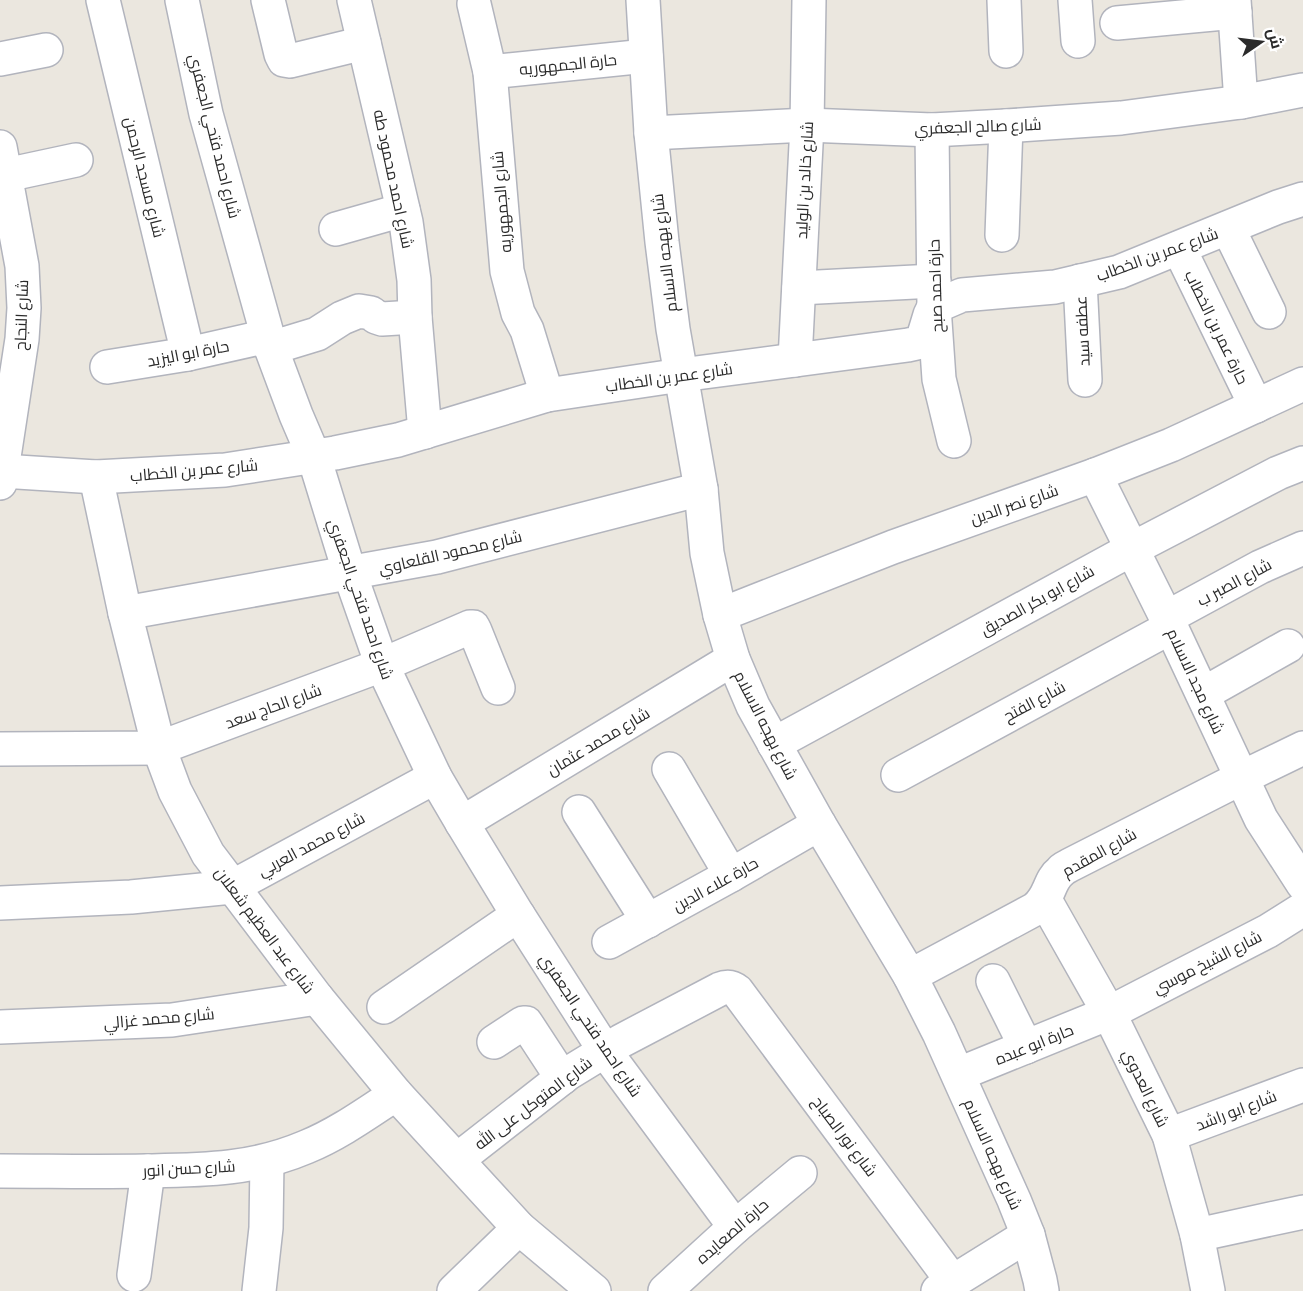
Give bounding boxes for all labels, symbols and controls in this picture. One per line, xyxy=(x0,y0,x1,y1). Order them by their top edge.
north arrow xyxy=(1231,12,1291,72)
text: ش xyxy=(1263,26,1288,51)
street label: حارة الجمهوريه xyxy=(518,49,618,80)
street label: شارع احمد فتحي الجعفري xyxy=(181,52,245,221)
street label: شارع احمد محمود طه xyxy=(368,108,418,251)
street label: شارع صالح الجعفري xyxy=(914,114,1042,142)
street label: شارع مسجد الرحمن xyxy=(118,115,170,240)
street label: شارع خالد بن الوليد xyxy=(791,121,819,239)
street label: شارع الجمهوريه xyxy=(487,150,517,254)
street label: شارع بهجه الاسلام xyxy=(647,192,683,314)
street label: شارع عمر بن الخطاب xyxy=(1093,223,1221,287)
street label: حارة احمد صبح xyxy=(923,239,949,333)
street label: حارة عمر بن الخطاب xyxy=(1180,267,1253,388)
street label: شارع النجاح xyxy=(10,279,34,351)
street label: عطفه سيد xyxy=(1070,295,1094,367)
street label: حارة ابو اليزيد xyxy=(145,335,231,371)
street label: شارع عمر بن الخطاب xyxy=(604,358,734,398)
street label: شارع عمر بن الخطاب xyxy=(129,454,259,488)
street label: شارع نصر الدين xyxy=(967,480,1061,530)
street label: شارع احمد فتحي الجعفري xyxy=(320,516,398,683)
street label: شارع محمود القلعاوي xyxy=(376,526,525,582)
street label: شارع الصبر ب xyxy=(1193,554,1276,612)
street label: شارع ابو بكر الصديق xyxy=(977,560,1098,641)
street label: شارع مجد الاسلام xyxy=(1161,625,1229,738)
street label: شارع بهجه الاسلام xyxy=(728,667,802,784)
street label: شارع الفتح xyxy=(999,676,1070,727)
street label: شارع الحاج سعد xyxy=(222,679,325,735)
street label: شارع محمد عثمان xyxy=(543,702,654,781)
street label: شارع محمد العربي xyxy=(254,807,370,884)
street label: شارع المقدم xyxy=(1058,823,1141,882)
street label: حارة علاء الدين xyxy=(669,852,762,917)
street label: شارع عبد العظيم شعلان xyxy=(209,863,319,999)
street label: شارع الشيخ موسي xyxy=(1149,926,1266,1001)
street label: شارع احمد فتحي الجعفري xyxy=(532,949,646,1103)
street label: شارع محمد غزالي xyxy=(103,1003,216,1037)
street label: حارة ابو عبده xyxy=(992,1019,1076,1069)
street label: شارع العدوي xyxy=(1115,1046,1174,1132)
street label: شارع المتوكل على الله xyxy=(470,1052,597,1155)
street label: شارع ابو راشد xyxy=(1193,1085,1280,1136)
street label: شارع نور الصباح xyxy=(807,1092,882,1182)
street label: شارع بهجه الاسلام xyxy=(958,1095,1026,1213)
street label: شارع حسن انور xyxy=(141,1156,236,1182)
street label: حارة الصعايده xyxy=(692,1194,772,1268)

